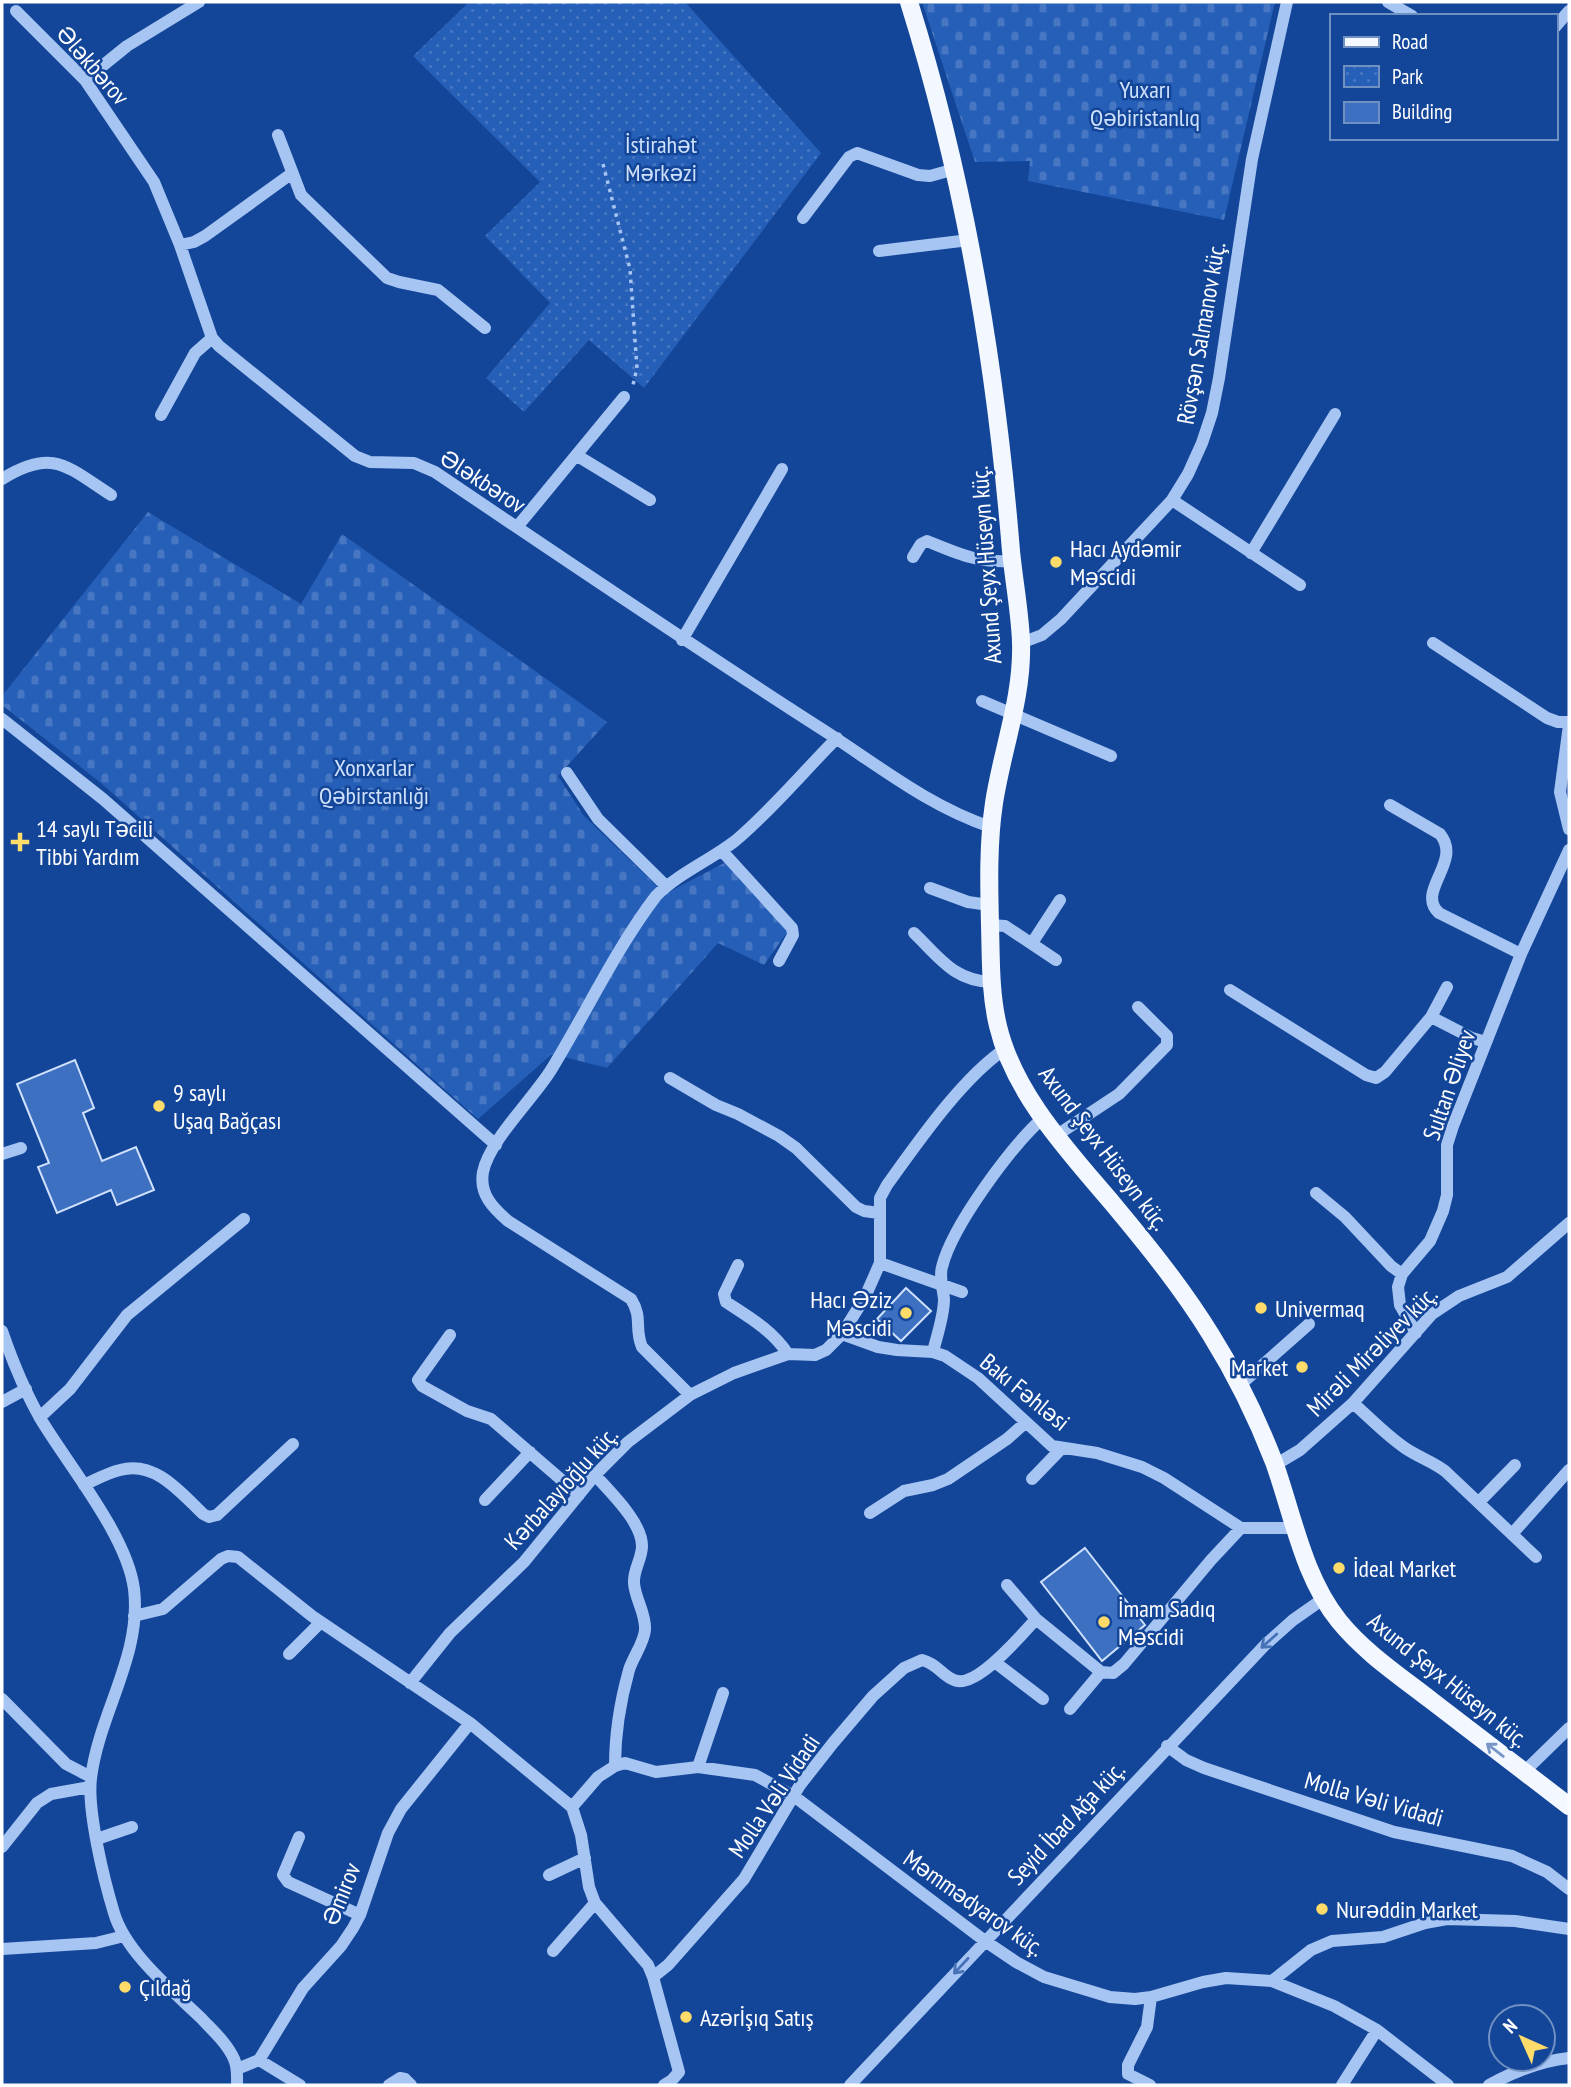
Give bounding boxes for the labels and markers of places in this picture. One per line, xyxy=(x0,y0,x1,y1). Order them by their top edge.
place label: Hacı Aydəmir Məscidi xyxy=(1070,533,1182,592)
marker: Hacı Aydəmir Məscidi xyxy=(1048,554,1064,570)
place label: 14 saylı Təcili Tibbi Yardım xyxy=(36,813,153,872)
marker: 14 saylı Təcili Tibbi Yardım xyxy=(10,832,30,852)
place label: 9 saylı Uşaq Bağçası xyxy=(173,1077,281,1136)
marker: 9 saylı Uşaq Bağçası xyxy=(151,1098,167,1114)
place label: Hacı Əziz Məscidi xyxy=(810,1284,892,1343)
place label: Univermaq xyxy=(1275,1293,1365,1324)
marker: Univermaq xyxy=(1253,1300,1269,1316)
marker: Hacı Əziz Məscidi xyxy=(898,1305,914,1321)
place label: Market xyxy=(1231,1352,1288,1383)
marker: Market xyxy=(1294,1359,1310,1375)
place label: İdeal Market xyxy=(1353,1553,1457,1584)
marker: İdeal Market xyxy=(1331,1560,1347,1576)
place label: İmam Sadıq Məscidi xyxy=(1118,1593,1215,1652)
marker: İmam Sadıq Məscidi xyxy=(1096,1614,1112,1630)
place label: Nurəddin Market xyxy=(1336,1894,1478,1925)
marker: Nurəddin Market xyxy=(1314,1901,1330,1917)
place label: Çıldağ xyxy=(139,1972,191,2003)
marker: Çıldağ xyxy=(117,1979,133,1995)
place label: Azərİşıq Satış xyxy=(700,2002,814,2033)
marker: Azərİşıq Satış xyxy=(678,2009,694,2025)

